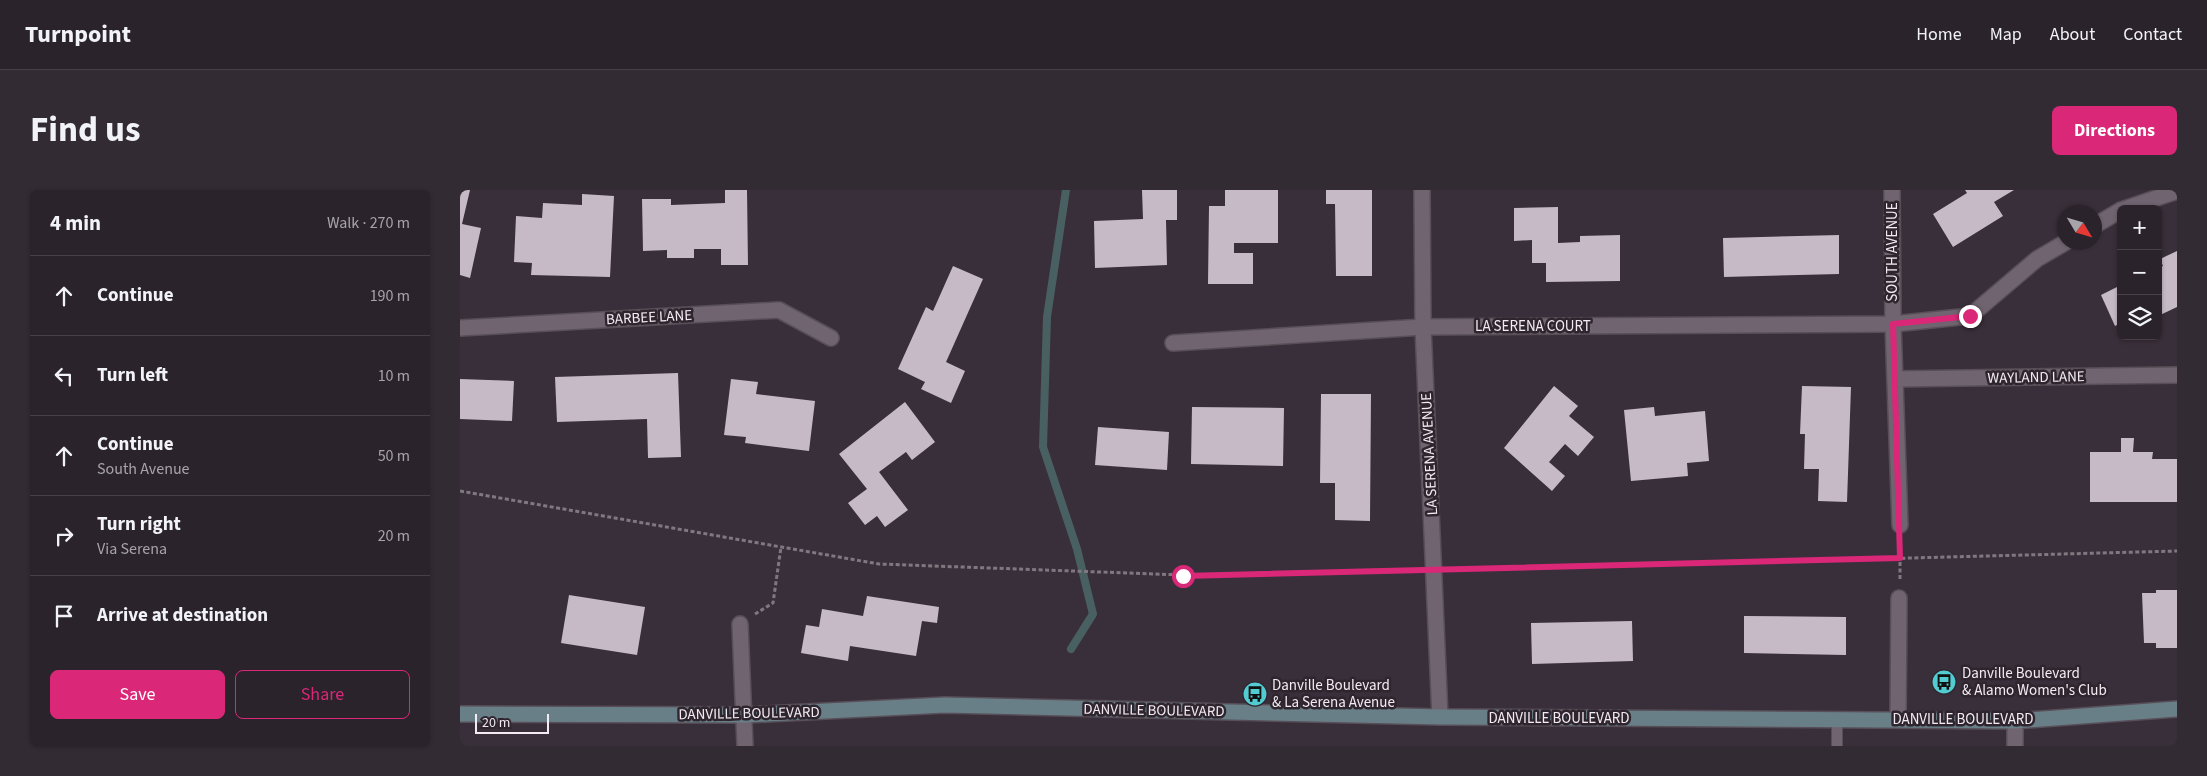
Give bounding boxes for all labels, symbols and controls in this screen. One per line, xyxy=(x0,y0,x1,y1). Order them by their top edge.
text: Turnpoint xyxy=(25,17,131,52)
text: Home xyxy=(1916,22,1962,47)
text: Map xyxy=(1990,22,2022,47)
text: About xyxy=(2050,22,2095,47)
text: Contact xyxy=(2123,22,2182,47)
text: Find us xyxy=(30,105,140,155)
button: Directions xyxy=(2052,106,2177,155)
street label: SOUTH AVENUE xyxy=(1882,202,1903,302)
north arrow xyxy=(2057,205,2102,250)
map controls xyxy=(2117,205,2162,340)
button: + xyxy=(2117,205,2162,250)
text: 4 min xyxy=(50,208,101,238)
text: Walk · 270 m xyxy=(327,212,410,234)
button: − xyxy=(2117,250,2162,295)
icon: ahead xyxy=(50,282,78,310)
text: Continue xyxy=(97,282,174,309)
text: 190 m xyxy=(370,285,410,307)
button: layers xyxy=(2117,295,2162,340)
street label: BARBEE LANE xyxy=(605,305,693,330)
route end xyxy=(1959,305,1982,328)
street label: LA SERENA COURT xyxy=(1475,316,1591,337)
icon: left xyxy=(50,362,78,390)
text: Turn left xyxy=(97,362,168,389)
text: 10 m xyxy=(378,365,410,387)
street label: WAYLAND LANE xyxy=(1987,366,2085,389)
street label: LA SERENA AVENUE xyxy=(1416,392,1443,516)
text: Continue xyxy=(97,431,174,458)
icon: ahead xyxy=(50,442,78,470)
text: 50 m xyxy=(378,445,410,467)
text: South Avenue xyxy=(97,458,190,480)
text: Turn right xyxy=(97,511,181,538)
icon: right xyxy=(50,522,78,550)
text: 20 m xyxy=(378,525,410,547)
text: Via Serena xyxy=(97,538,167,560)
route start xyxy=(1172,565,1195,588)
icon: arrive xyxy=(50,602,78,630)
text: Arrive at destination xyxy=(97,602,268,629)
place label: Danville Boulevard & Alamo Women's Club xyxy=(1962,663,2107,701)
bus stop icon: Danville Boulevard & Alamo Women's Club xyxy=(1931,669,1957,695)
button: Save xyxy=(50,670,225,719)
button: Share xyxy=(235,670,410,719)
place label: Danville Boulevard & La Serena Avenue xyxy=(1272,675,1395,713)
bus stop icon: Danville Boulevard & La Serena Avenue xyxy=(1242,681,1268,707)
street label: DANVILLE BOULEVARD xyxy=(1083,699,1225,722)
street label: DANVILLE BOULEVARD xyxy=(678,702,820,725)
street label: DANVILLE BOULEVARD xyxy=(1488,708,1630,729)
street label: DANVILLE BOULEVARD xyxy=(1892,709,2034,730)
scale bar xyxy=(475,711,549,734)
text: 20 m xyxy=(482,713,510,733)

